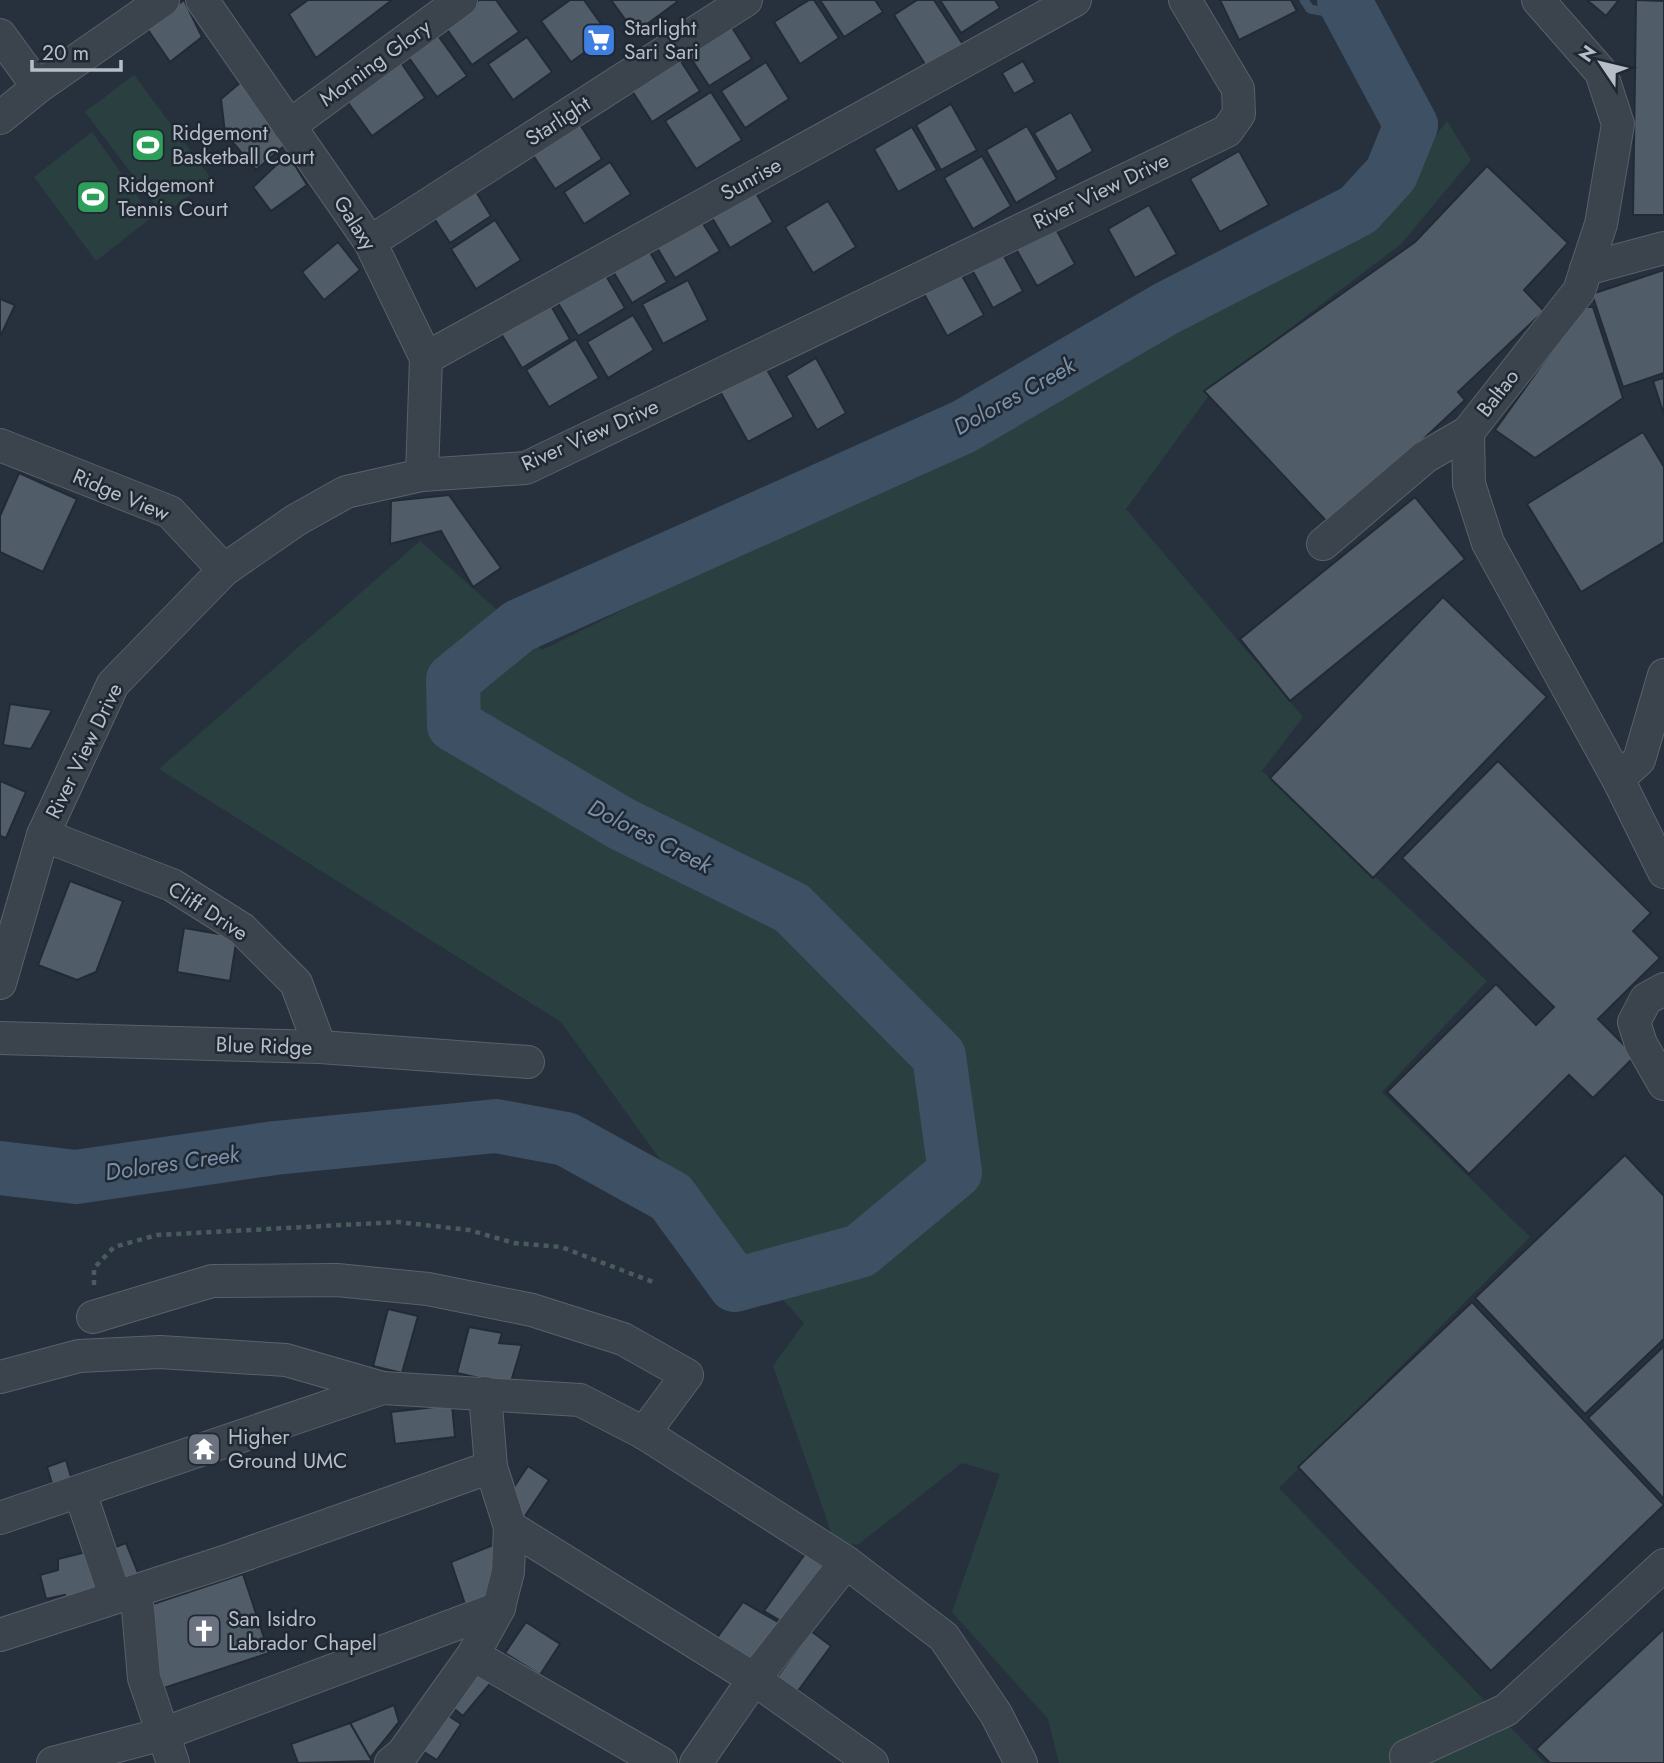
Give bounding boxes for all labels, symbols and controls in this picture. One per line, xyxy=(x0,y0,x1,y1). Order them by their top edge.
street label: Morning Glory xyxy=(313,12,437,114)
place label: Starlight Sari Sari xyxy=(624,13,699,67)
supermarket icon: Starlight Sari Sari xyxy=(580,21,618,59)
scale bar xyxy=(32,28,121,72)
north arrow xyxy=(1566,28,1636,98)
text: 20 m xyxy=(42,38,89,68)
text: N xyxy=(1572,40,1603,67)
street label: Starlight xyxy=(520,89,596,153)
place label: Ridgemont Basketball Court xyxy=(172,118,314,172)
sports icon: Ridgemont Basketball Court xyxy=(129,126,167,164)
street label: River View Drive xyxy=(1028,145,1174,237)
street label: Sunrise xyxy=(715,150,787,208)
place label: Ridgemont Tennis Court xyxy=(118,170,228,224)
sports icon: Ridgemont Tennis Court xyxy=(74,178,112,216)
street label: Galaxy xyxy=(326,190,384,257)
water label: Dolores Creek xyxy=(947,348,1082,444)
street label: Baltao xyxy=(1470,363,1526,423)
street label: River View Drive xyxy=(517,391,664,479)
street label: Ridge View xyxy=(68,461,175,529)
street label: River View Drive xyxy=(38,678,130,824)
water label: Dolores Creek xyxy=(582,790,719,882)
street label: Cliff Drive xyxy=(162,874,254,948)
street label: Blue Ridge xyxy=(215,1029,313,1063)
water label: Dolores Creek xyxy=(103,1137,242,1189)
place label: Higher Ground UMC xyxy=(228,1422,348,1476)
temple icon: Higher Ground UMC xyxy=(185,1430,223,1468)
place label: San Isidro Labrador Chapel xyxy=(228,1604,377,1658)
church icon: San Isidro Labrador Chapel xyxy=(185,1612,223,1650)

